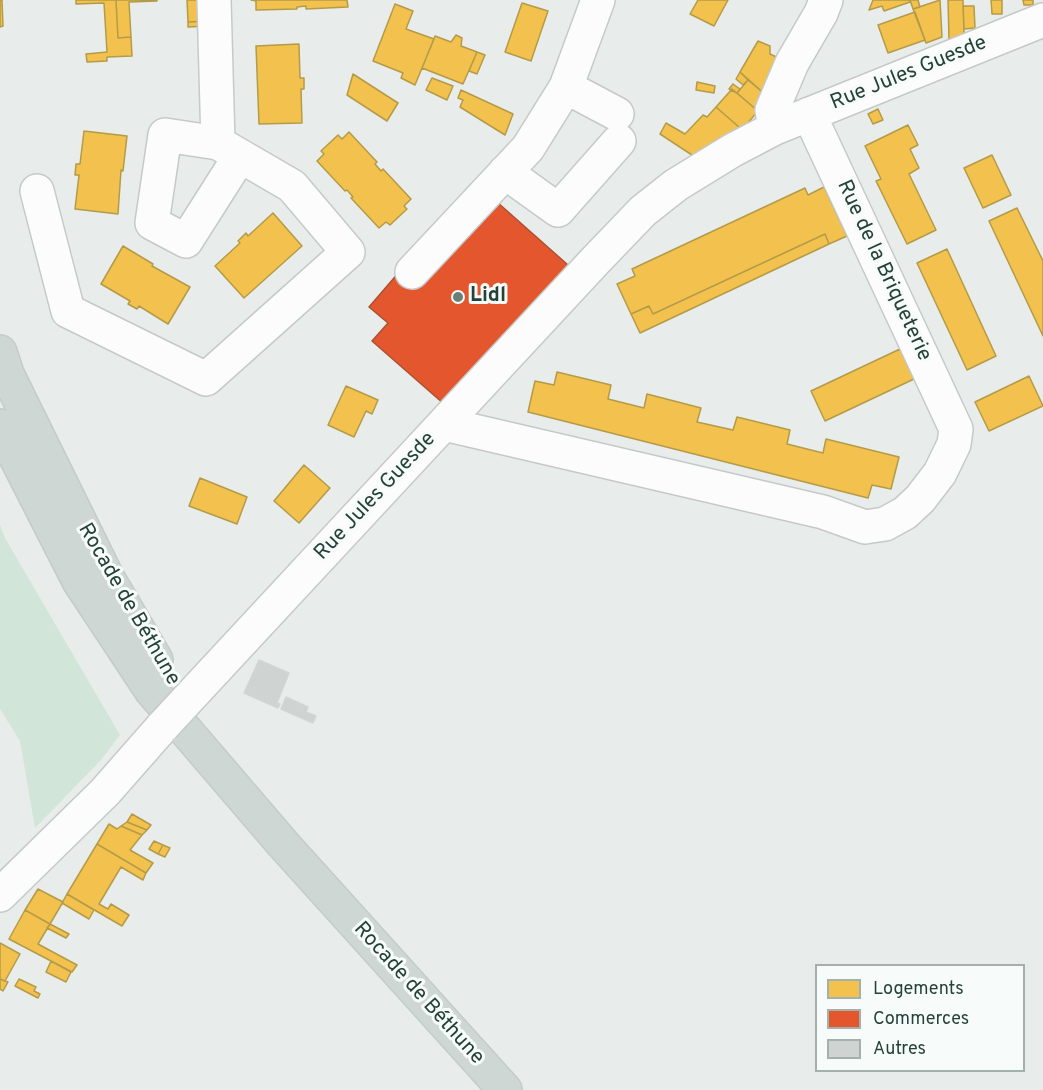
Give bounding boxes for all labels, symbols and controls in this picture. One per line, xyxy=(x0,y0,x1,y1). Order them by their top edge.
street label: Rue Jules Guesde xyxy=(827,31,991,117)
street label: Rue de la Briqueterie xyxy=(830,176,936,366)
place label: Lidl xyxy=(470,284,506,310)
marker: Lidl xyxy=(451,290,465,304)
street label: Rue Jules Guesde xyxy=(310,428,442,566)
street label: Rocade de Béthune xyxy=(71,519,185,691)
street label: Rocade de Béthune xyxy=(347,917,489,1071)
legend xyxy=(815,964,1025,1072)
text: Logements xyxy=(873,978,964,1001)
text: Commerces xyxy=(873,1008,969,1031)
text: Autres xyxy=(873,1038,926,1061)

